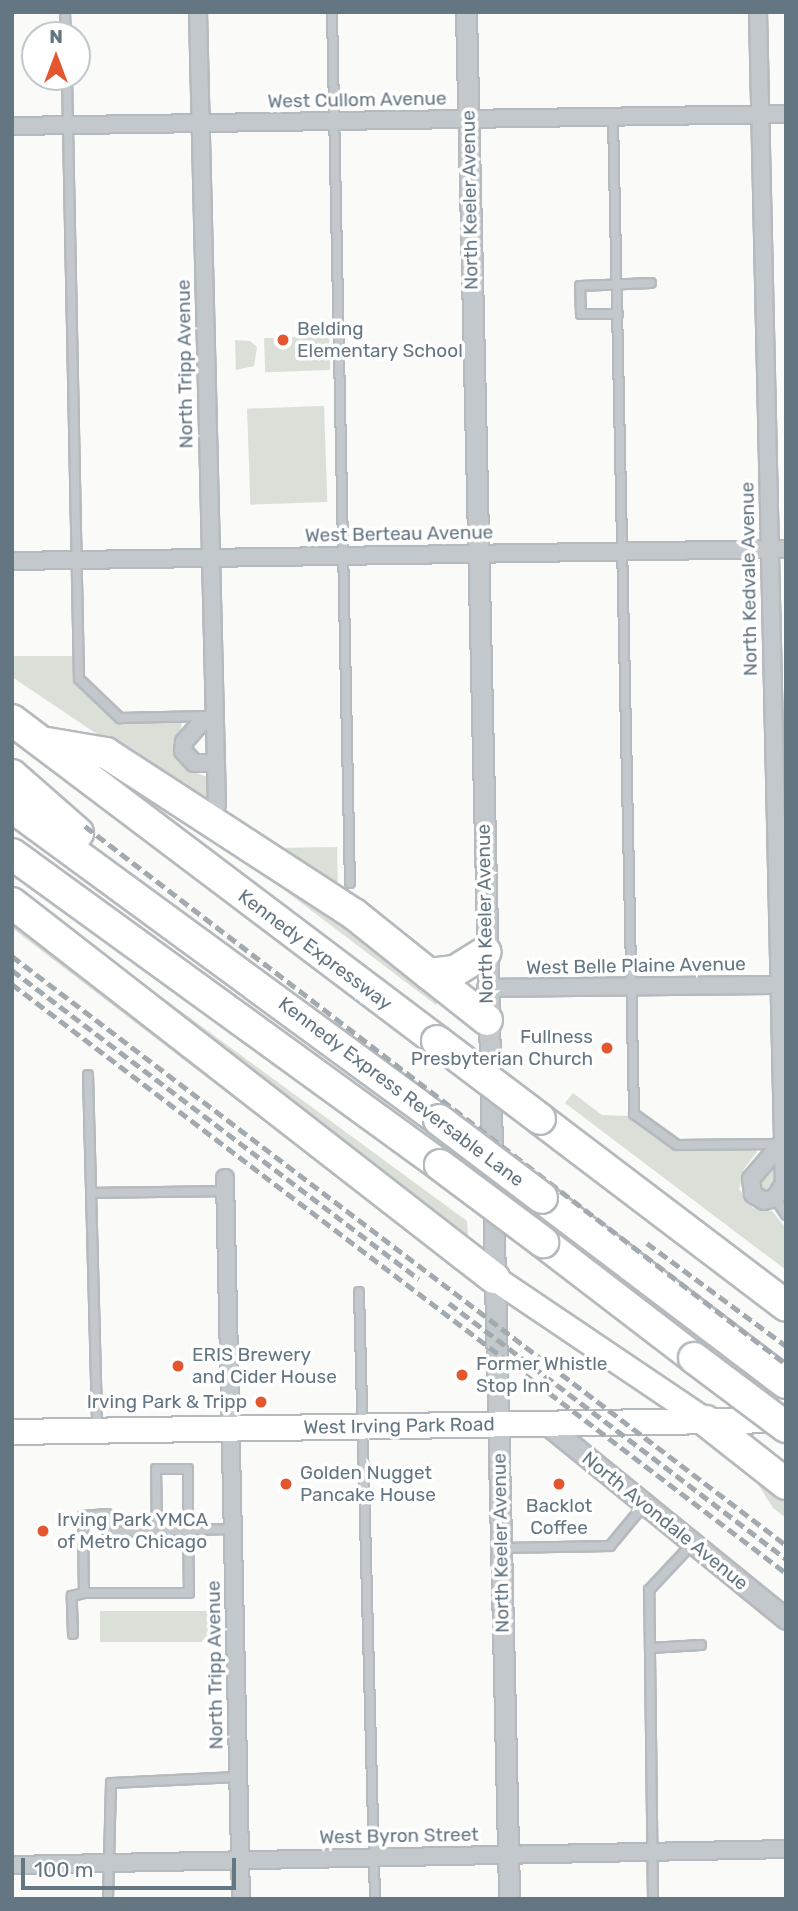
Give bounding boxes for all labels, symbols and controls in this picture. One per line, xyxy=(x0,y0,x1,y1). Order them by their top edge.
north arrow xyxy=(21,21,91,91)
text: N xyxy=(49,25,63,48)
street label: West Cullom Avenue xyxy=(267,87,447,113)
street label: North Keeler Avenue xyxy=(457,109,483,291)
street label: North Tripp Avenue xyxy=(172,279,198,449)
place label: Belding Elementary School xyxy=(297,318,463,362)
marker: Belding Elementary School xyxy=(275,332,291,348)
street label: North Kedvale Avenue xyxy=(736,481,762,677)
street label: West Berteau Avenue xyxy=(304,521,494,547)
street label: North Keeler Avenue xyxy=(472,823,498,1005)
street label: Kennedy Expressway xyxy=(233,885,397,1015)
street label: West Belle Plaine Avenue xyxy=(526,953,746,979)
street label: Kennedy Express Reversable Lane xyxy=(274,992,528,1192)
place label: Fullness Presbyterian Church xyxy=(411,1026,593,1070)
marker: Fullness Presbyterian Church xyxy=(599,1040,615,1056)
place label: ERIS Brewery and Cider House xyxy=(192,1344,337,1388)
place label: Former Whistle Stop Inn xyxy=(476,1353,608,1397)
marker: ERIS Brewery and Cider House xyxy=(170,1358,186,1374)
marker: Former Whistle Stop Inn xyxy=(454,1367,470,1383)
place label: Irving Park & Tripp xyxy=(86,1391,247,1413)
marker: Irving Park & Tripp xyxy=(253,1394,269,1410)
street label: West Irving Park Road xyxy=(303,1413,495,1439)
street label: North Avondale Avenue xyxy=(577,1447,753,1595)
street label: North Keeler Avenue xyxy=(488,1452,514,1634)
place label: Golden Nugget Pancake House xyxy=(300,1462,436,1506)
marker: Golden Nugget Pancake House xyxy=(278,1476,294,1492)
marker: Backlot Coffee xyxy=(551,1476,567,1492)
place label: Backlot Coffee xyxy=(526,1495,592,1539)
place label: Irving Park YMCA of Metro Chicago xyxy=(57,1509,209,1553)
marker: Irving Park YMCA of Metro Chicago xyxy=(35,1523,51,1539)
street label: North Tripp Avenue xyxy=(202,1580,228,1750)
street label: West Byron Street xyxy=(319,1823,479,1849)
scale bar xyxy=(24,1844,240,1888)
text: 100 m xyxy=(34,1857,93,1882)

